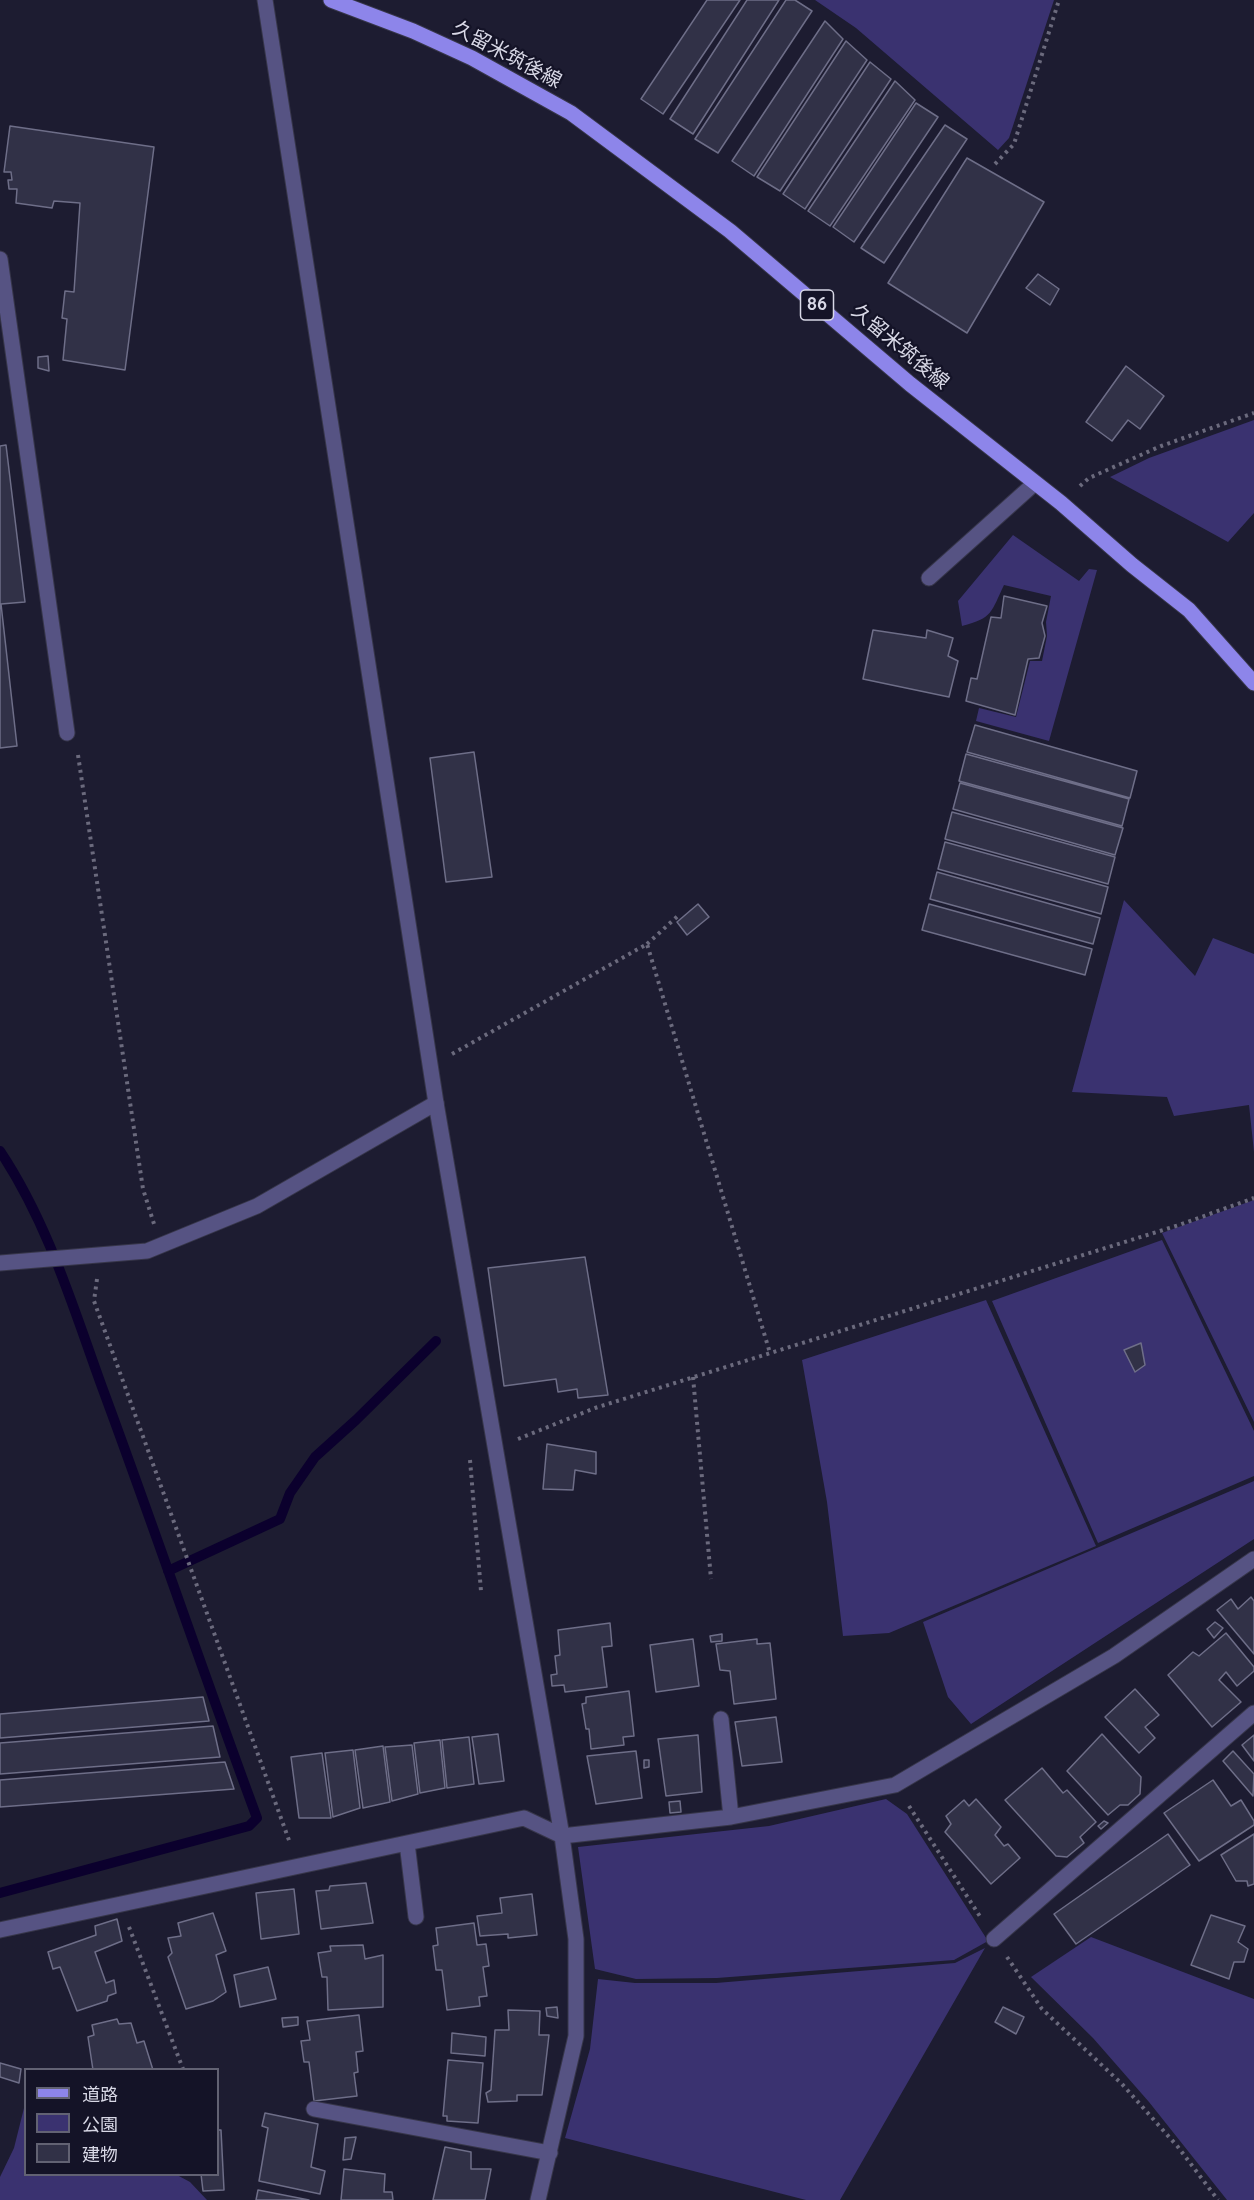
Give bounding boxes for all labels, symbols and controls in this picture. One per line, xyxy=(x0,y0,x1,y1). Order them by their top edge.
street label: 久留米筑後線 xyxy=(448,16,566,94)
road number: 86 xyxy=(800,290,834,320)
street label: 久留米筑後線 xyxy=(846,299,954,395)
legend xyxy=(24,2068,219,2176)
text: 道路 xyxy=(82,2083,118,2106)
text: 公園 xyxy=(82,2113,118,2136)
text: 建物 xyxy=(82,2143,118,2166)

